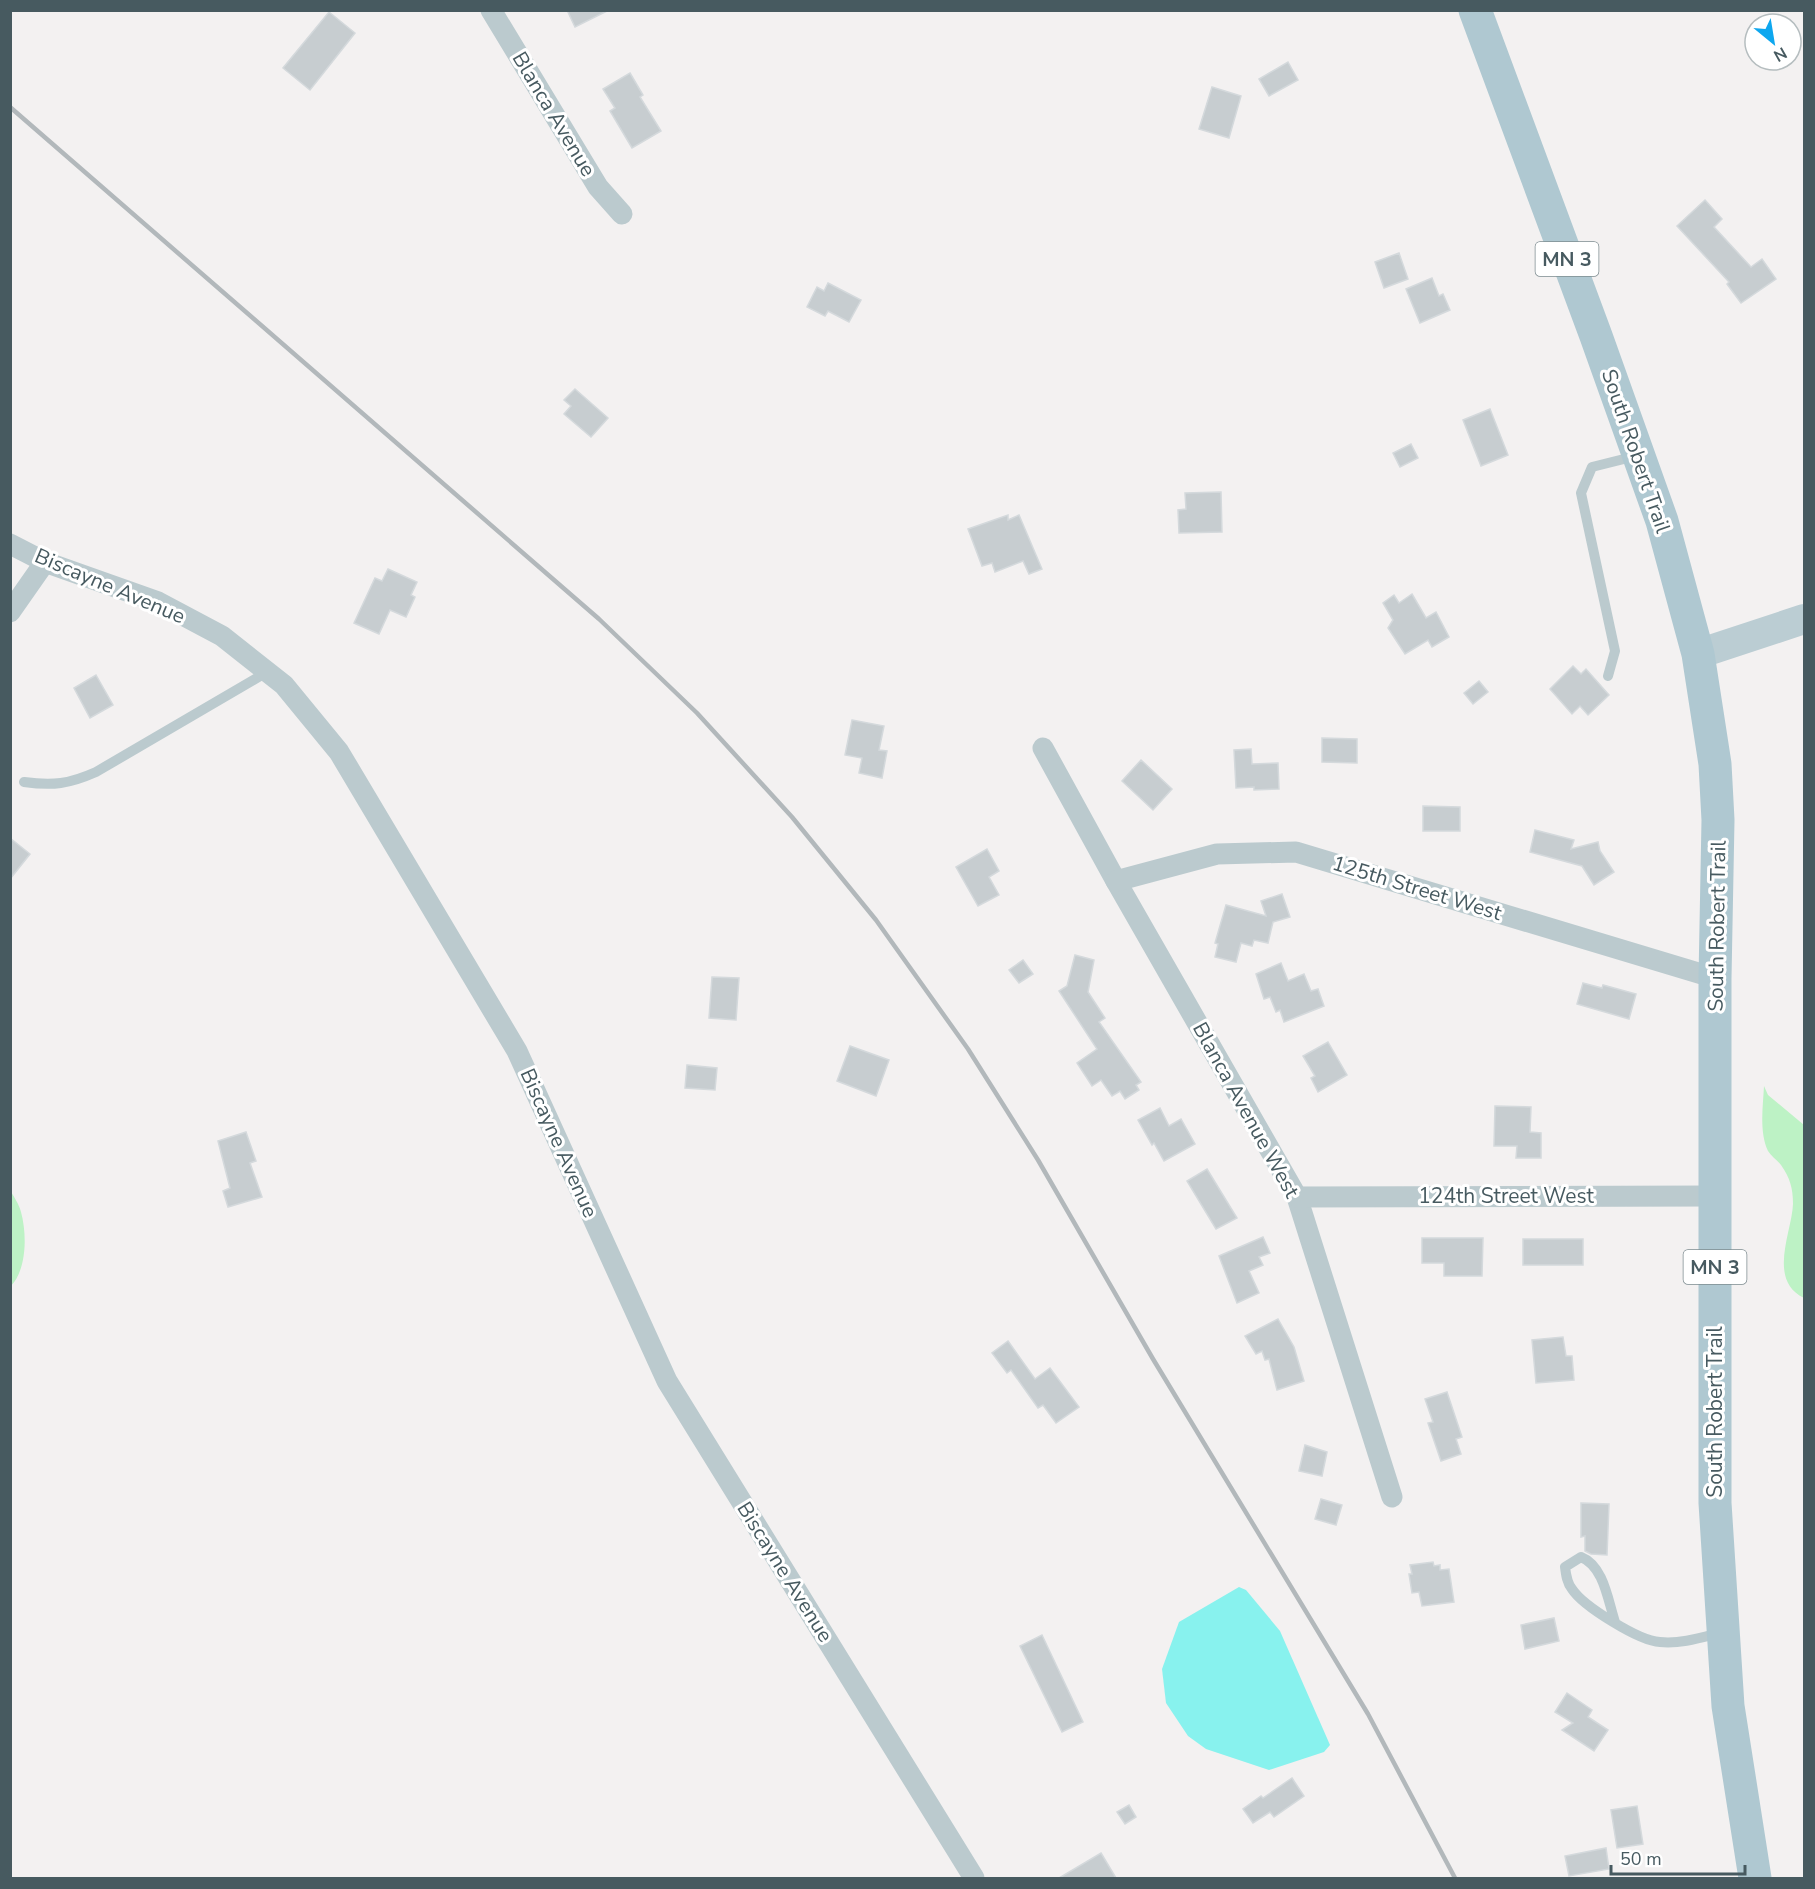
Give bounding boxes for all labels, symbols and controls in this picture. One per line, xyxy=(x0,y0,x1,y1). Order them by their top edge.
north arrow xyxy=(1743,12,1803,72)
text: N xyxy=(1769,42,1791,67)
street label: Blanca Avenue xyxy=(506,46,602,182)
road number: MN 3 xyxy=(1536,242,1598,276)
street label: South Robert Trail xyxy=(1595,365,1677,537)
street label: Biscayne Avenue xyxy=(31,542,189,630)
street label: South Robert Trail xyxy=(1702,839,1733,1012)
street label: 125th Street West xyxy=(1329,849,1506,927)
street label: Blanca Avenue West xyxy=(1186,1017,1306,1203)
street label: Biscayne Avenue xyxy=(514,1064,604,1222)
street label: 124th Street West xyxy=(1418,1182,1594,1210)
road number: MN 3 xyxy=(1684,1250,1746,1284)
street label: South Robert Trail xyxy=(1701,1326,1729,1498)
street label: Biscayne Avenue xyxy=(731,1496,839,1648)
scale bar xyxy=(1611,1838,1744,1876)
text: 50 m xyxy=(1620,1847,1662,1871)

